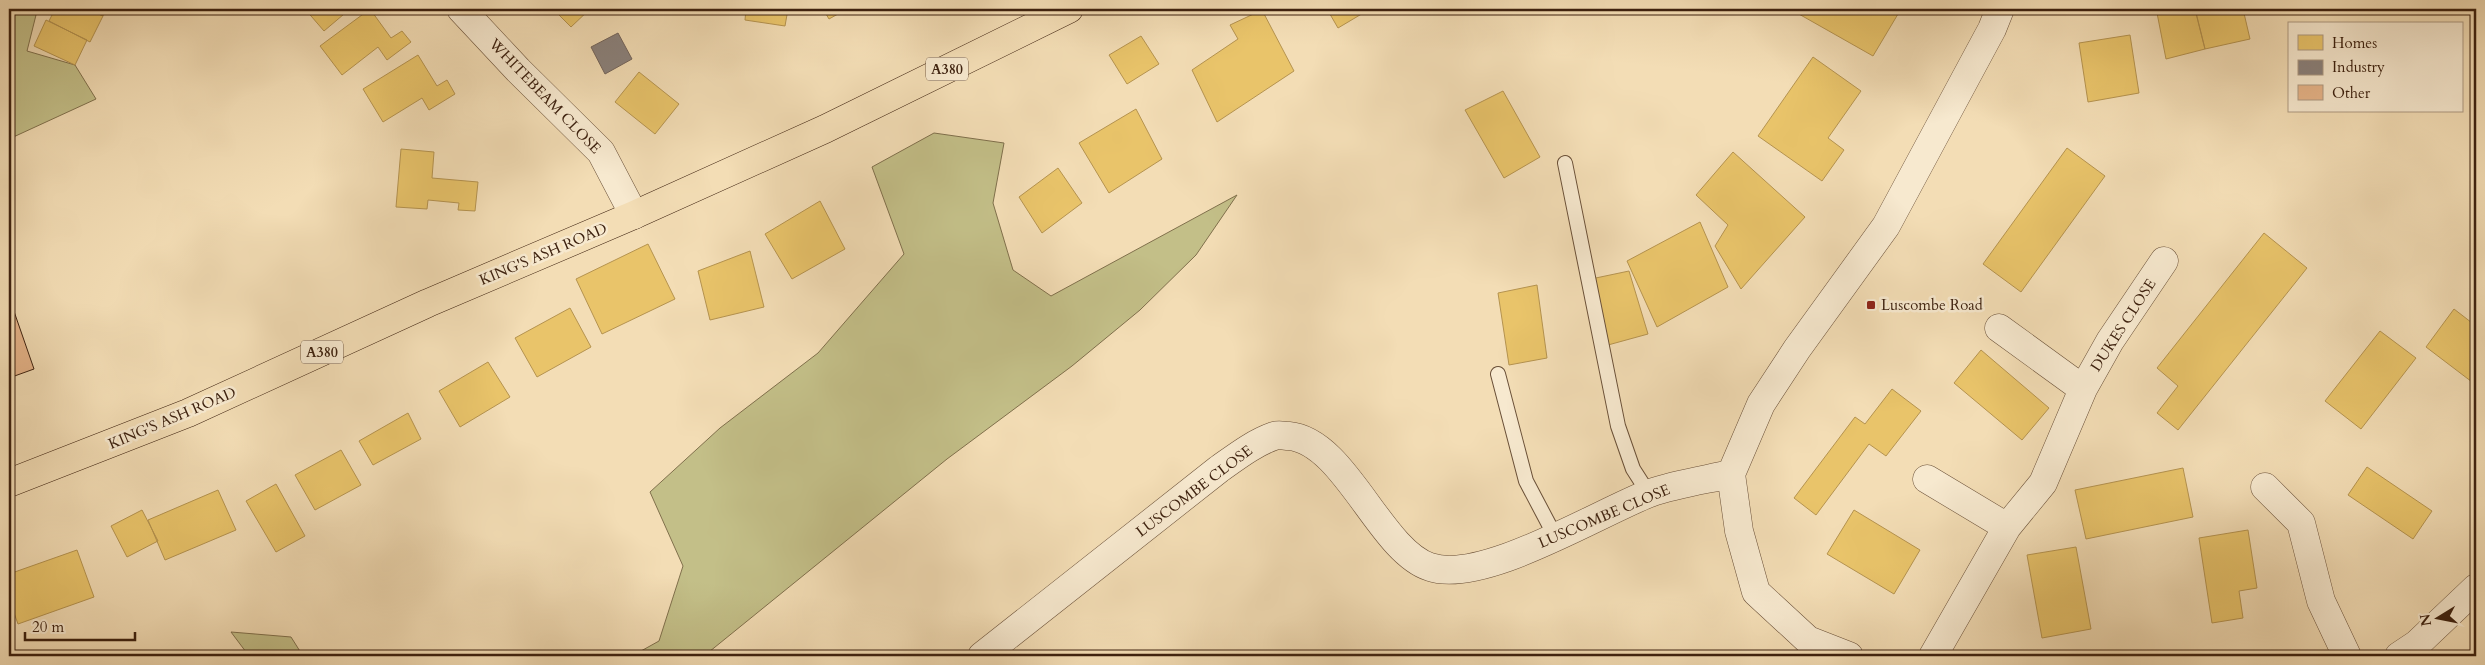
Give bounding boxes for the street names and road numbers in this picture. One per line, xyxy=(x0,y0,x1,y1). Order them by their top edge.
street label: WHITEBEAM CLOSE xyxy=(484,33,605,158)
road number: A380 xyxy=(926,58,968,80)
street label: KING'S ASH ROAD xyxy=(476,218,610,290)
street label: DUKES CLOSE xyxy=(2086,275,2160,375)
road number: A380 xyxy=(301,341,343,364)
street label: KING'S ASH ROAD xyxy=(105,382,239,454)
street label: LUSCOMBE CLOSE xyxy=(1132,441,1256,541)
street label: LUSCOMBE CLOSE xyxy=(1535,479,1673,553)

